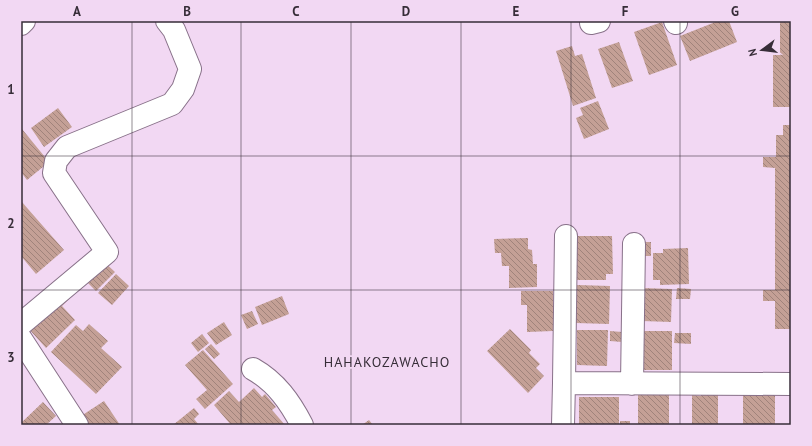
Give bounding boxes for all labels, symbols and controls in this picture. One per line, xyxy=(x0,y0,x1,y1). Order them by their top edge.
text: A xyxy=(73,3,81,20)
text: B xyxy=(183,3,191,20)
text: C xyxy=(292,3,300,20)
text: D xyxy=(402,3,410,20)
text: E xyxy=(513,3,520,20)
text: F xyxy=(622,3,629,20)
text: G xyxy=(731,3,739,20)
north arrow xyxy=(742,30,782,70)
text: N xyxy=(745,47,760,58)
text: 1 xyxy=(7,81,15,98)
text: 2 xyxy=(7,215,15,232)
text: 3 xyxy=(7,349,15,366)
district label: HAHAKOZAWACHO xyxy=(324,353,450,371)

